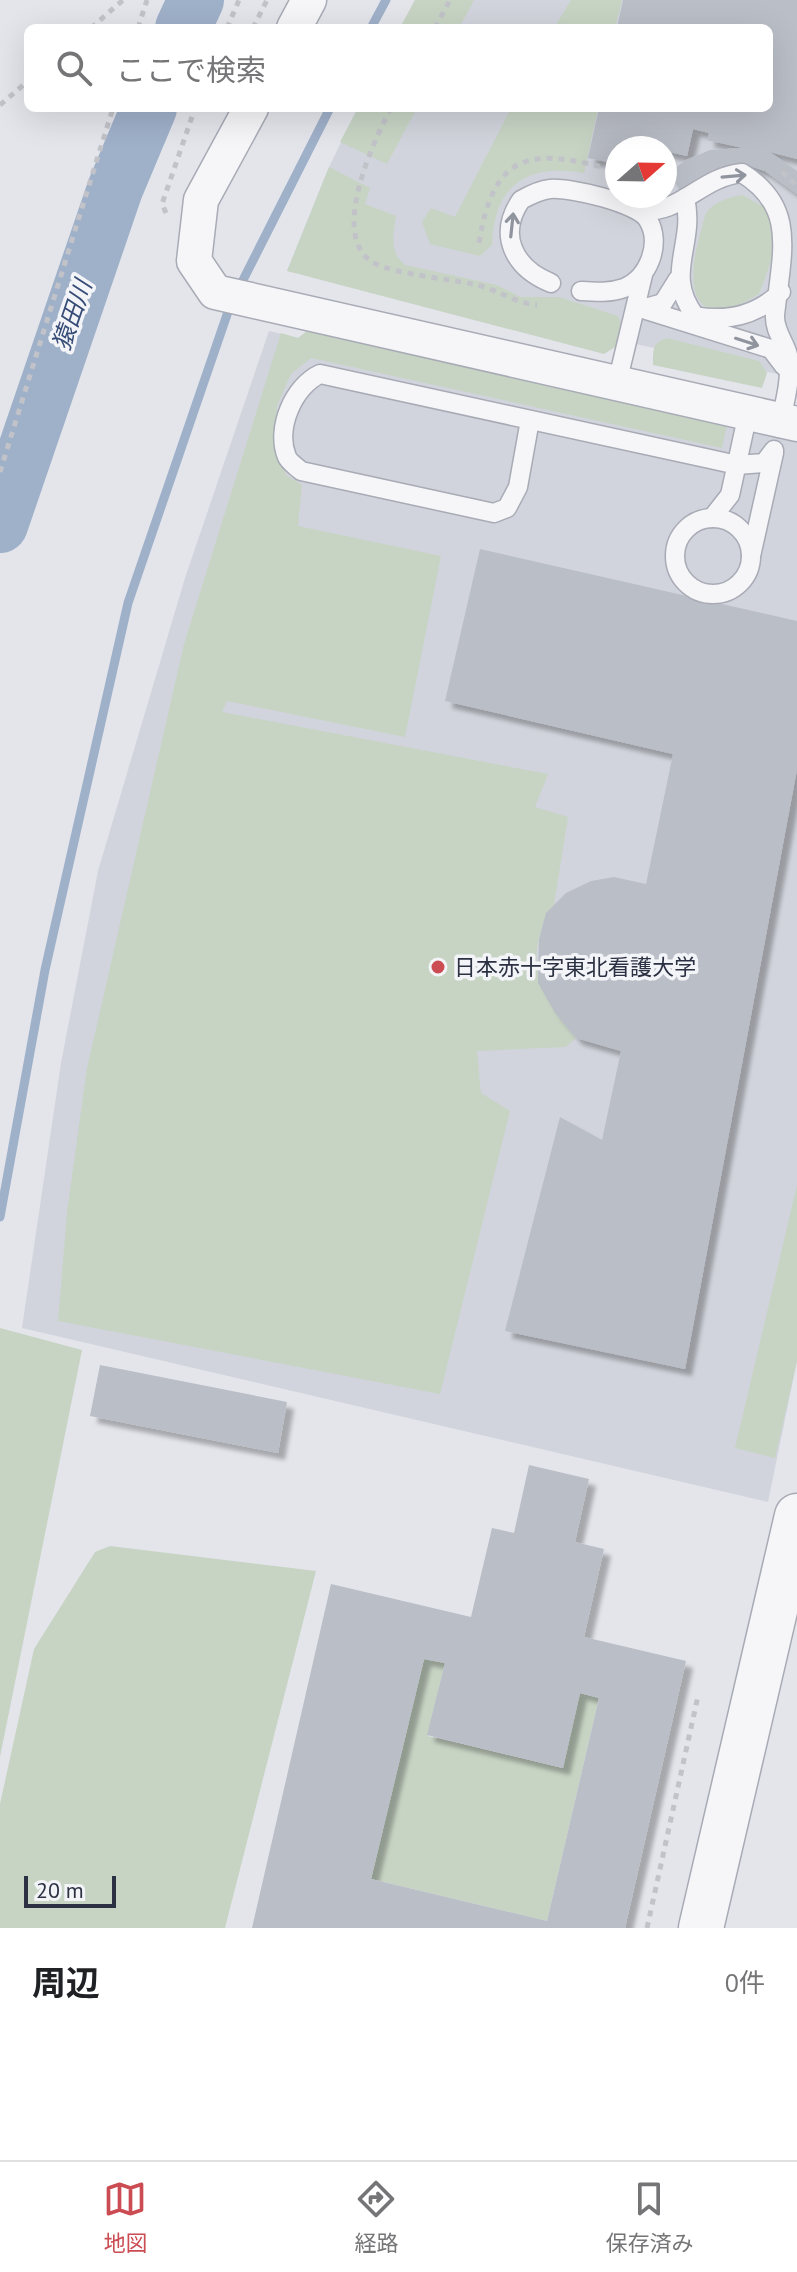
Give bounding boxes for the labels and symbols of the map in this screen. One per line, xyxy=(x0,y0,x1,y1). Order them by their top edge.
north arrow xyxy=(605,136,677,208)
one-way arrow xyxy=(721,168,747,183)
one-way arrow xyxy=(504,213,519,239)
water label: 猿田川 xyxy=(46,273,99,354)
one-way arrow xyxy=(734,335,759,350)
place label: 日本赤十字東北看護大学 xyxy=(454,953,696,981)
marker: 日本赤十字東北看護大学 xyxy=(429,958,447,976)
scale bar xyxy=(24,1872,116,1908)

